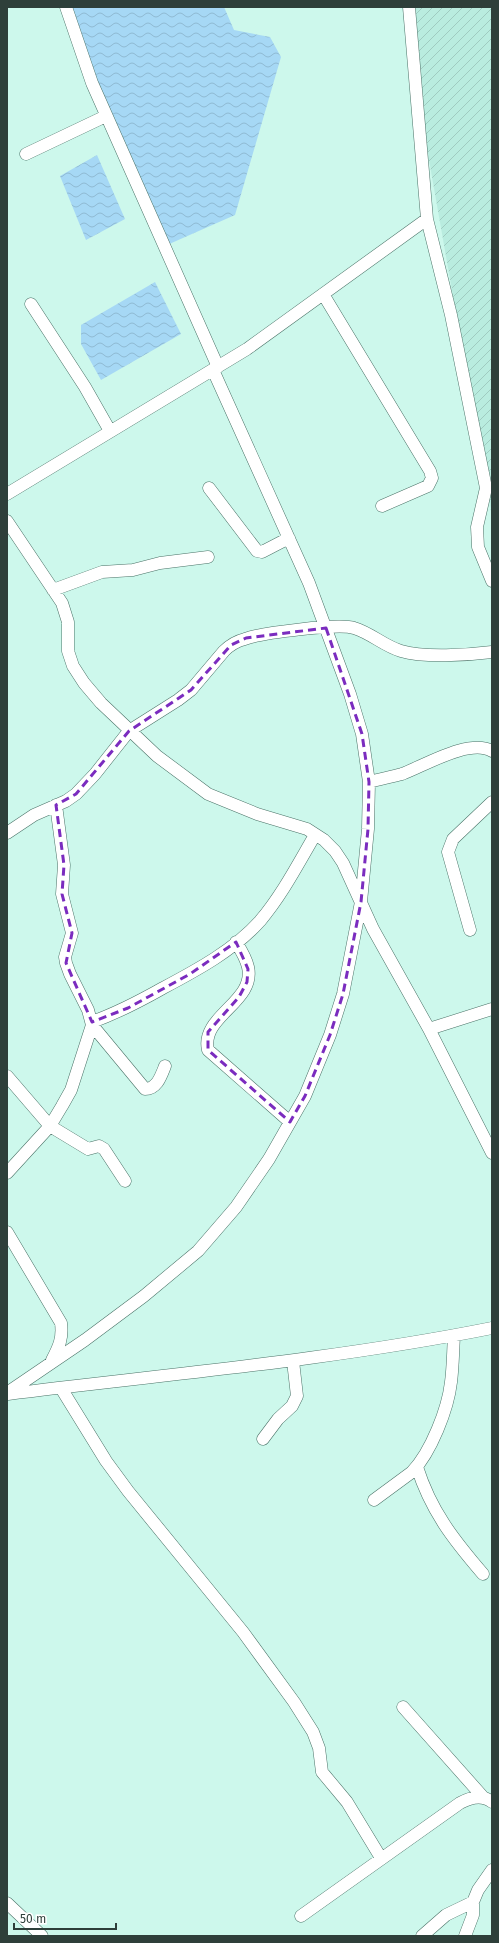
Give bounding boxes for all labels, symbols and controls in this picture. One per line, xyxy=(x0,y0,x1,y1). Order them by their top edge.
scale bar xyxy=(14,1905,116,1931)
text: 50 m xyxy=(20,1912,46,1926)

